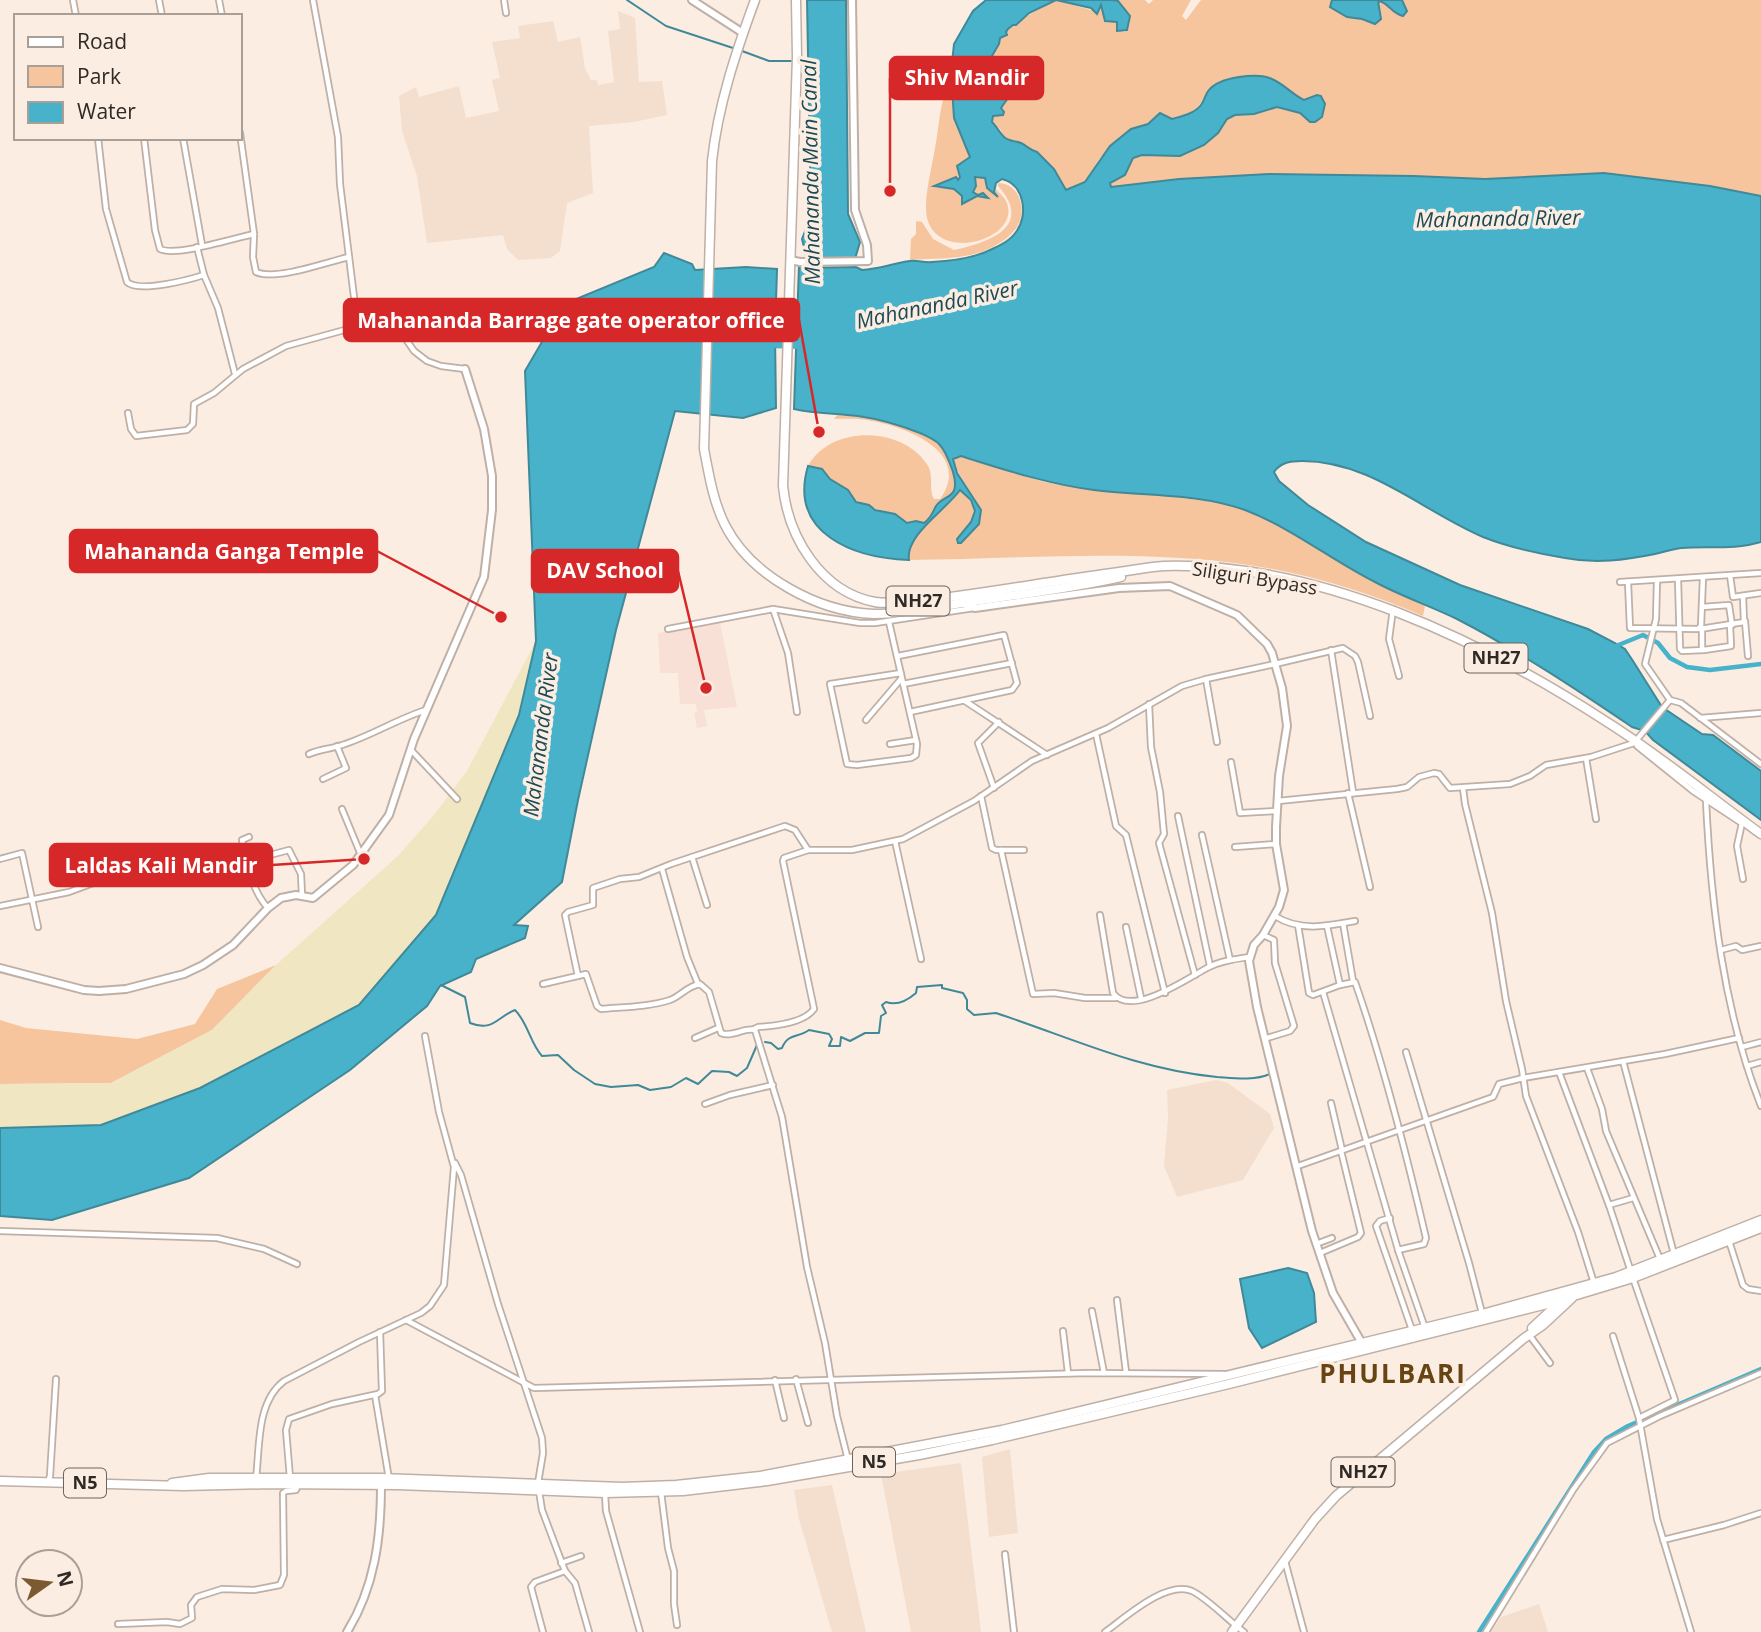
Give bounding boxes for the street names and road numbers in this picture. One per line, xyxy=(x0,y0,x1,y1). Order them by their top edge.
street label: Siliguri Bypass xyxy=(1191,555,1319,601)
road number: NH27 xyxy=(886,586,950,616)
road number: NH27 xyxy=(1464,644,1528,672)
road number: N5 xyxy=(853,1448,895,1476)
road number: NH27 xyxy=(1332,1457,1394,1486)
road number: N5 xyxy=(64,1468,106,1498)

